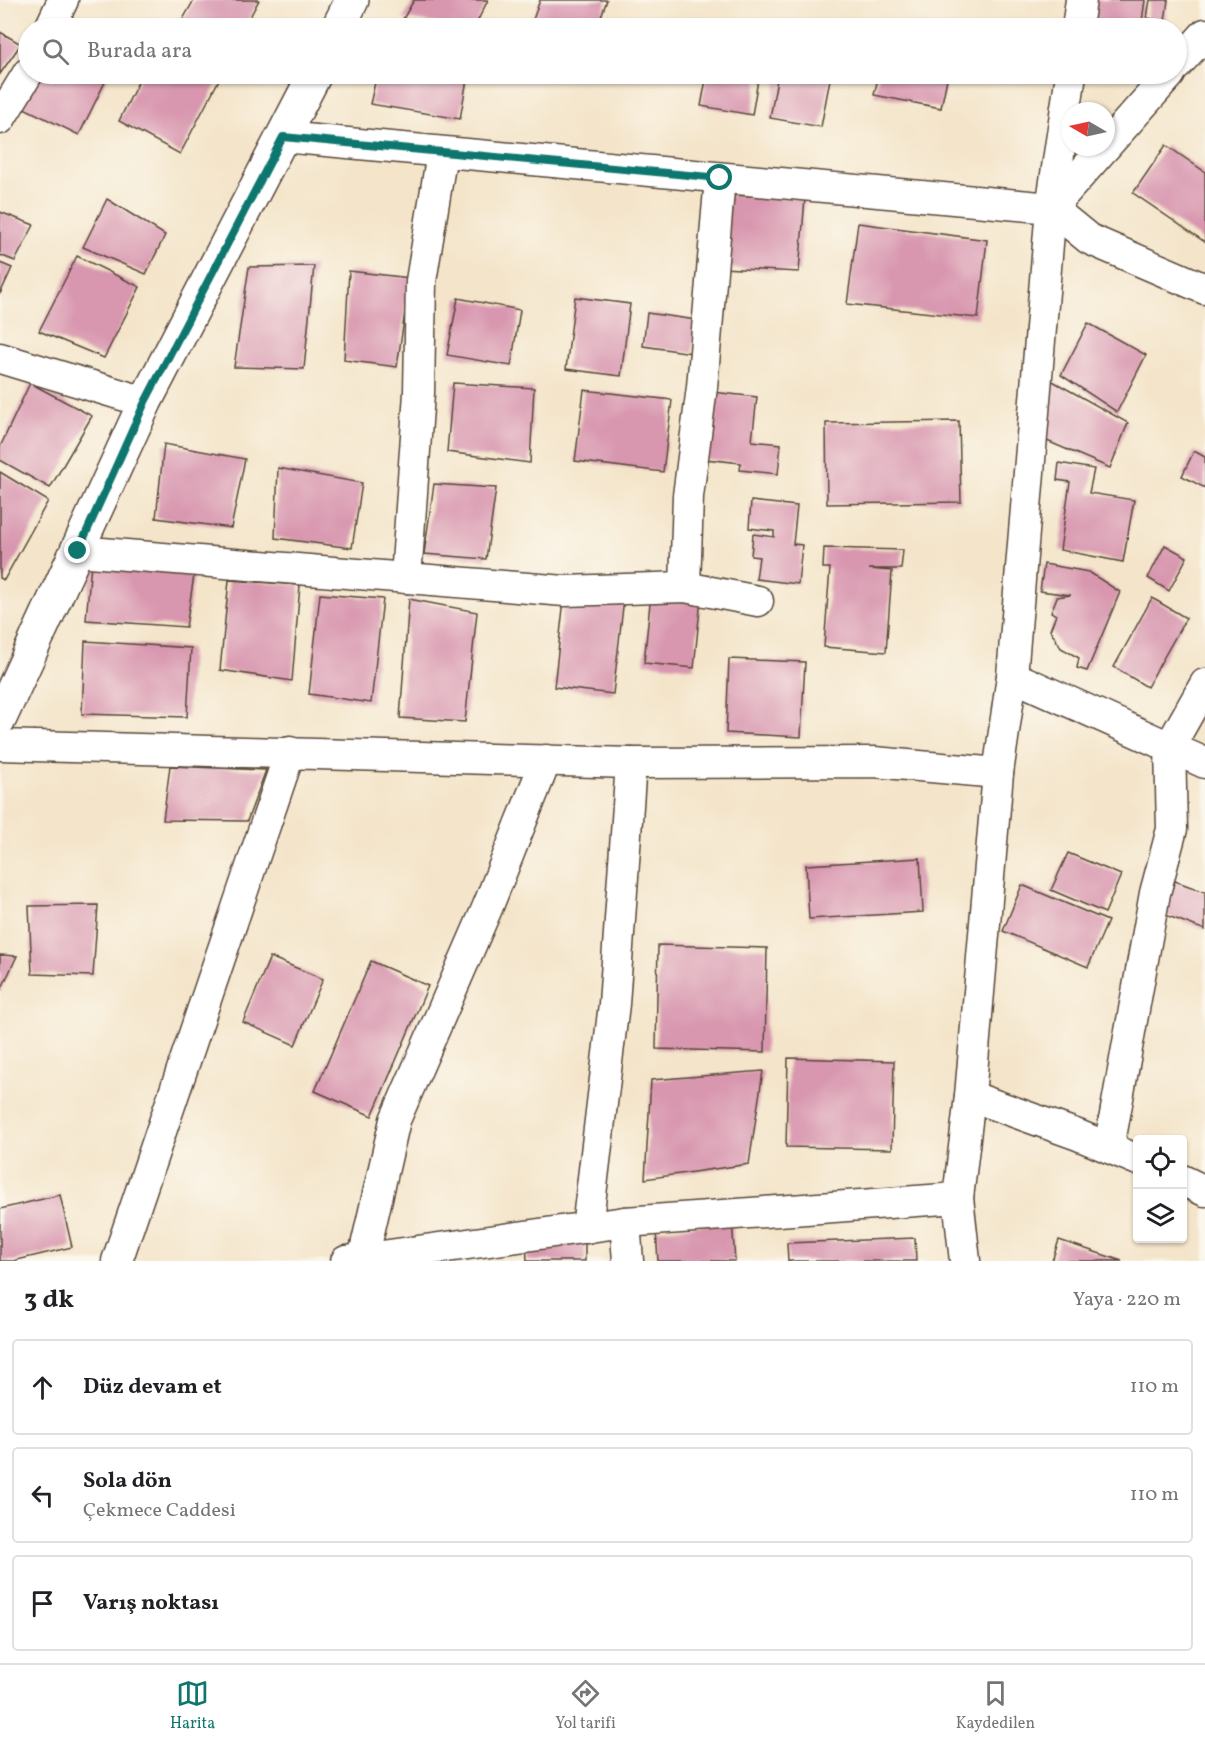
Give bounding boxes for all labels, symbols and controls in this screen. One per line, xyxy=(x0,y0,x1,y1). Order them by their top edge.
search box xyxy=(18,18,1187,84)
icon: search xyxy=(39,35,72,68)
text: Burada ara xyxy=(87,36,192,67)
north arrow xyxy=(1061,102,1115,156)
route start xyxy=(706,164,732,190)
route end xyxy=(64,537,90,563)
map controls xyxy=(1133,1135,1187,1243)
button: locate xyxy=(1133,1135,1187,1189)
button: layers xyxy=(1133,1189,1187,1243)
text: 3 dk xyxy=(24,1282,74,1318)
text: Yaya · 220 m xyxy=(1073,1286,1181,1314)
icon: ahead xyxy=(26,1371,59,1404)
text: Düz devam et xyxy=(83,1372,222,1403)
text: 110 m xyxy=(1130,1373,1179,1401)
text: Sola dön xyxy=(83,1466,172,1497)
icon: left xyxy=(26,1479,59,1512)
text: 110 m xyxy=(1130,1481,1179,1509)
text: Çekmece Caddesi xyxy=(83,1497,236,1525)
icon: arrive xyxy=(26,1587,59,1620)
text: Varış noktası xyxy=(83,1588,219,1619)
tab: Harita xyxy=(170,1677,215,1735)
tab: Yol tarifi xyxy=(555,1677,616,1735)
tab: Kaydedilen xyxy=(956,1677,1035,1735)

